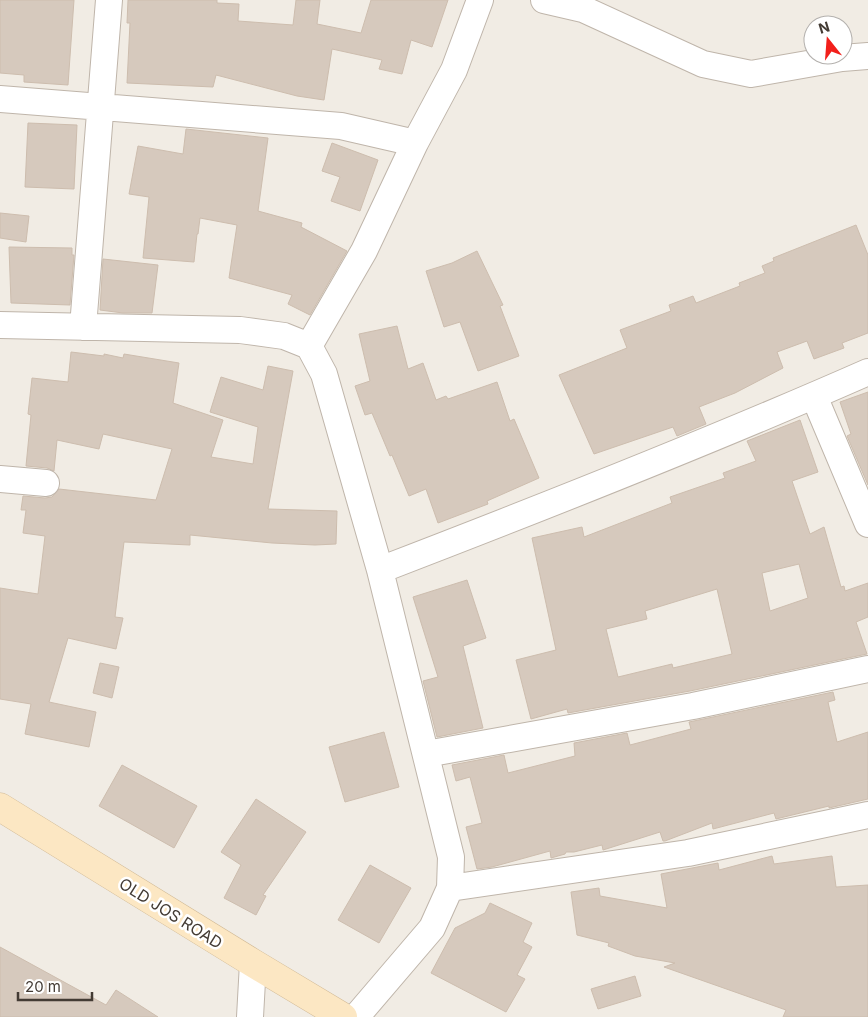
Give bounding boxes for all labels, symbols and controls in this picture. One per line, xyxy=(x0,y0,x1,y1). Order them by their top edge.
north arrow xyxy=(803,15,853,65)
text: N xyxy=(816,17,832,37)
street label: OLD JOS ROAD xyxy=(116,873,226,953)
scale bar xyxy=(18,970,91,1002)
text: 20 m xyxy=(25,977,61,996)

